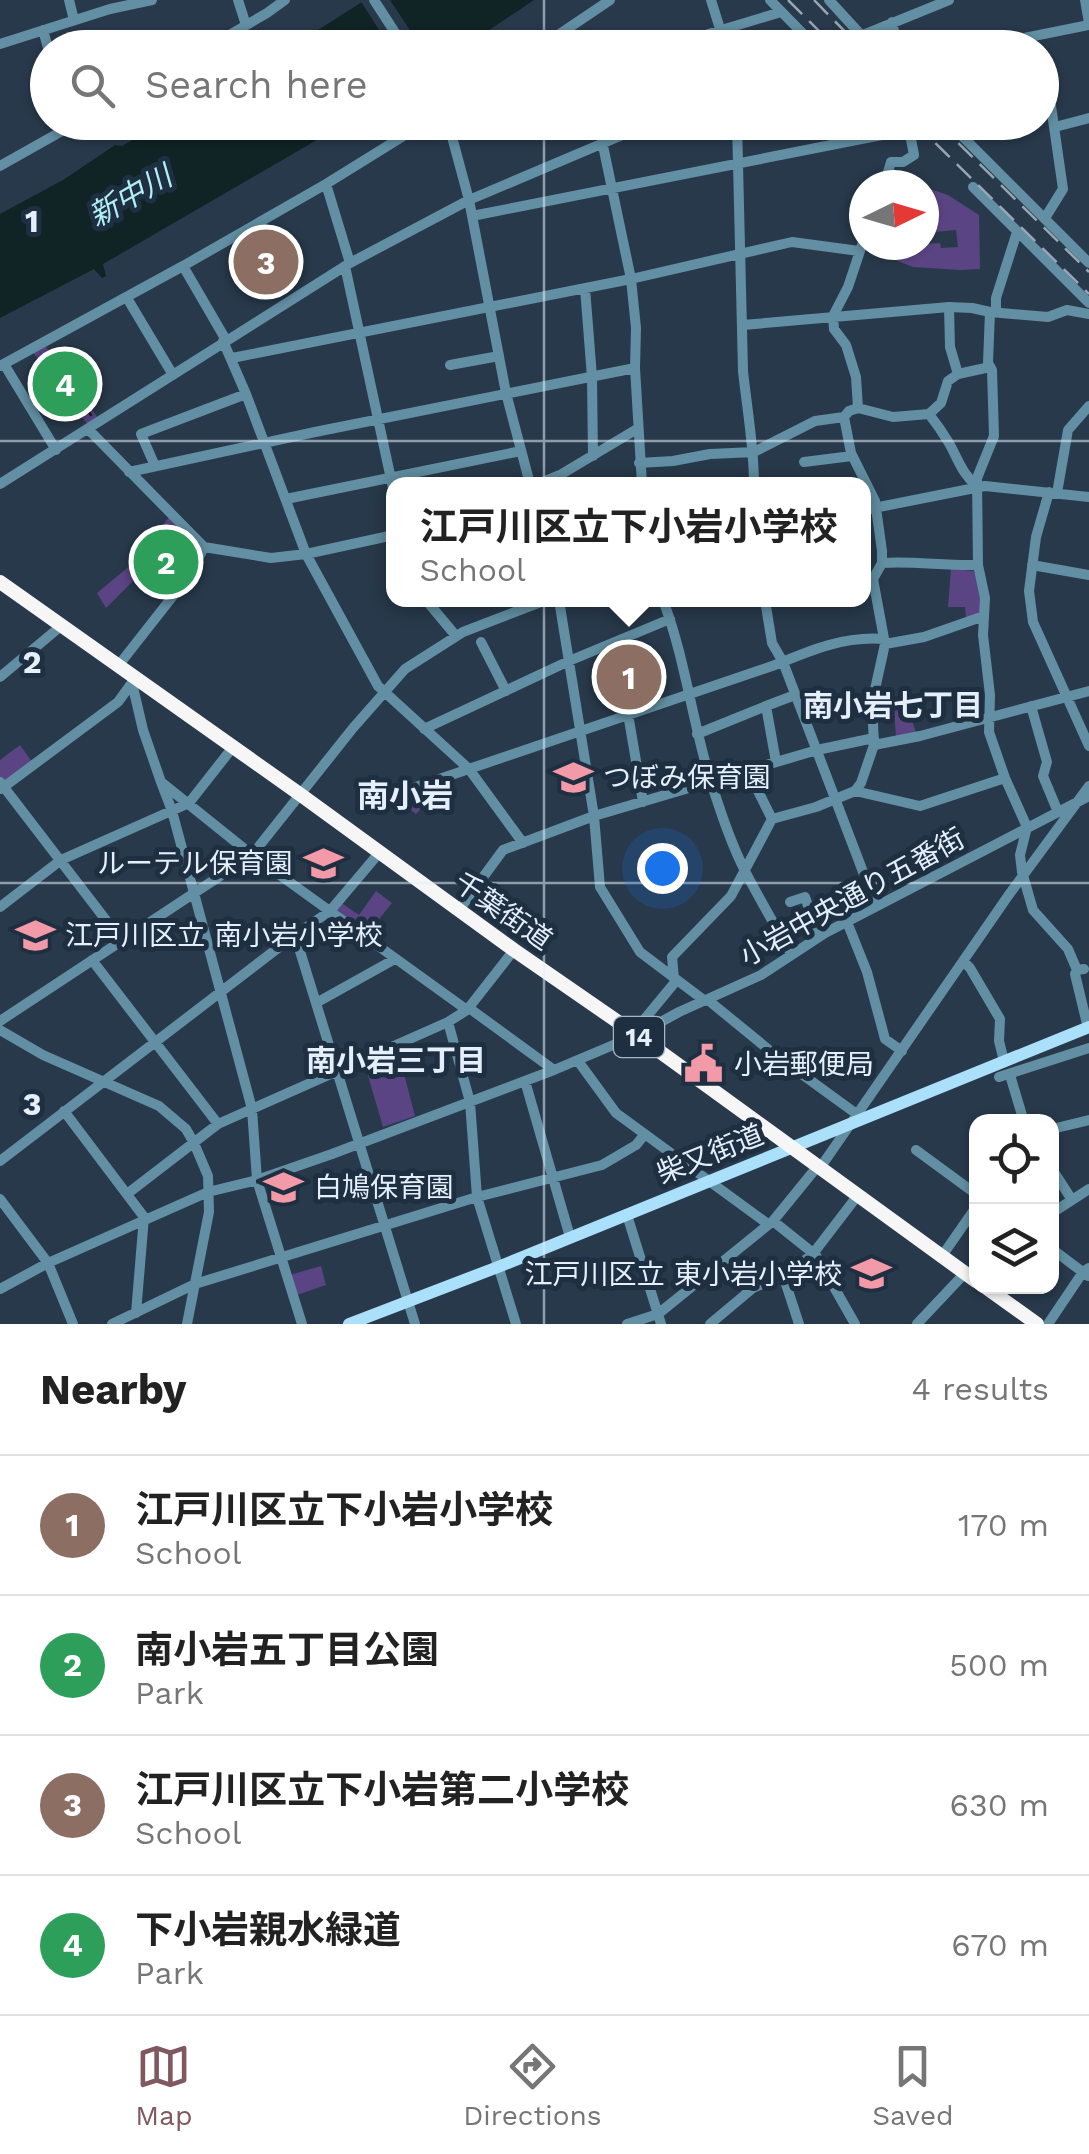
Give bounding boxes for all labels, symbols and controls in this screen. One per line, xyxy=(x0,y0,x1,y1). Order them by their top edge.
search box xyxy=(30,30,1059,140)
icon: search xyxy=(65,58,120,113)
text: Search here xyxy=(145,63,368,107)
water label: 新中川 xyxy=(82,157,180,234)
north arrow xyxy=(849,170,939,260)
text: 1 xyxy=(25,202,39,240)
pin: 3 xyxy=(234,224,298,300)
pin: 4 xyxy=(32,346,98,422)
popup xyxy=(386,477,871,607)
text: 江戸川区立下小岩小学校 xyxy=(419,505,838,549)
pin: 2 xyxy=(134,524,198,600)
text: School xyxy=(419,551,526,589)
pin: 1 xyxy=(596,640,662,714)
text: 2 xyxy=(22,643,42,681)
district label: 南小岩七丁目 xyxy=(803,688,983,723)
school or university icon: つぼみ保育園 xyxy=(552,756,594,798)
place label: つぼみ保育園 xyxy=(603,761,771,794)
district label: 南小岩 xyxy=(357,777,453,815)
street label: 小岩中央通り五番街 xyxy=(734,821,970,973)
school or university icon: ルーテル保育園 xyxy=(302,842,344,884)
your location xyxy=(637,843,688,894)
place label: ルーテル保育園 xyxy=(97,847,293,880)
street label: 千葉街道 xyxy=(448,865,558,957)
school or university icon: 江戸川区立 南小岩小学校 xyxy=(14,914,56,956)
place label: 江戸川区立 南小岩小学校 xyxy=(65,919,383,952)
road number: 14 xyxy=(614,1017,664,1057)
district label: 南小岩三丁目 xyxy=(306,1043,486,1078)
public building icon: 小岩郵便局 xyxy=(683,1043,725,1085)
place label: 小岩郵便局 xyxy=(734,1048,874,1081)
text: 3 xyxy=(23,1085,41,1123)
map controls xyxy=(969,1114,1059,1294)
button: locate xyxy=(969,1114,1059,1204)
street label: 柴又街道 xyxy=(652,1118,768,1190)
school or university icon: 白鳩保育園 xyxy=(263,1166,305,1208)
place label: 白鳩保育園 xyxy=(314,1171,454,1204)
button: layers xyxy=(969,1204,1059,1294)
school or university icon: 江戸川区立 東小岩小学校 xyxy=(851,1253,893,1295)
place label: 江戸川区立 東小岩小学校 xyxy=(524,1258,842,1291)
text: Nearby xyxy=(40,1365,187,1414)
text: 4 results xyxy=(911,1370,1049,1408)
text: 江戸川区立下小岩小学校 xyxy=(135,1488,553,1532)
text: 1 xyxy=(66,1506,79,1544)
text: 170 m xyxy=(958,1506,1049,1544)
text: School xyxy=(135,1534,241,1572)
text: 南小岩五丁目公園 xyxy=(135,1628,439,1672)
text: 2 xyxy=(63,1646,82,1684)
text: 500 m xyxy=(949,1646,1049,1684)
text: Park xyxy=(135,1674,204,1712)
text: 江戸川区立下小岩第二小学校 xyxy=(135,1768,629,1812)
text: 3 xyxy=(63,1786,82,1824)
text: 630 m xyxy=(950,1786,1049,1824)
text: School xyxy=(135,1814,241,1852)
text: 下小岩親水緑道 xyxy=(135,1908,401,1952)
text: 4 xyxy=(62,1926,83,1964)
text: 670 m xyxy=(951,1926,1049,1964)
text: Park xyxy=(135,1954,204,1992)
tab: Map xyxy=(135,2039,193,2132)
tab: Directions xyxy=(463,2039,602,2132)
tab: Saved xyxy=(872,2039,954,2132)

